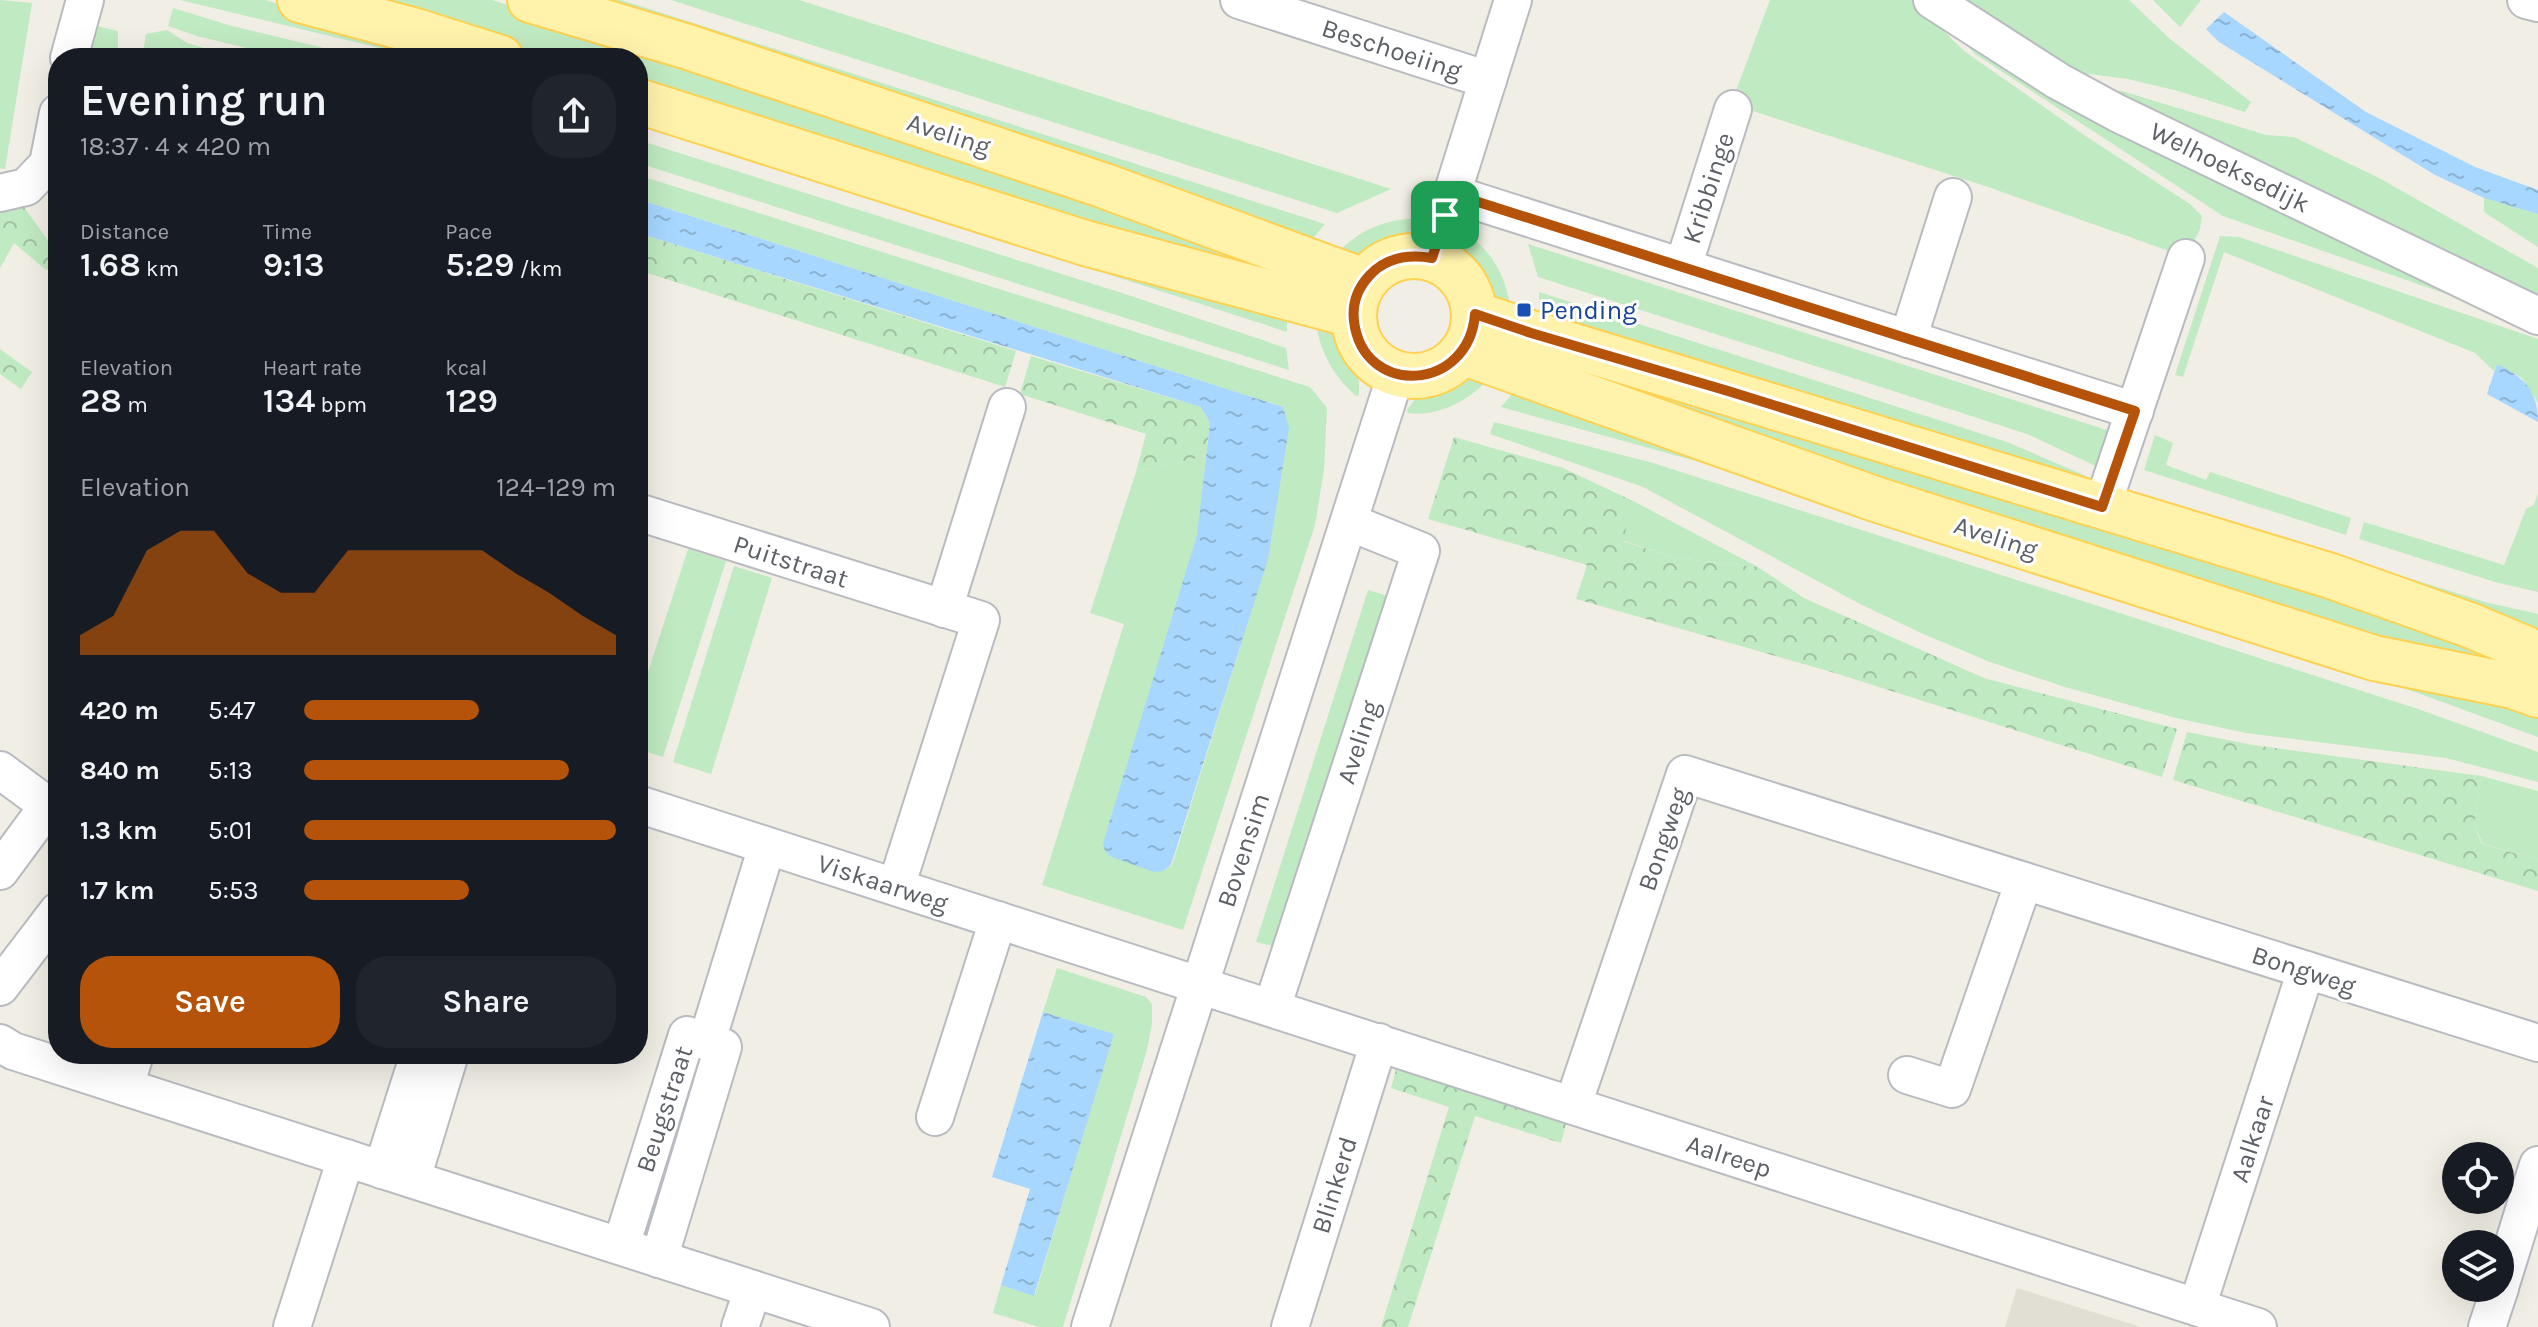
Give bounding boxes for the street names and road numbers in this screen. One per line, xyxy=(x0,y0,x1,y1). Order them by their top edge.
street label: Beschoeiing xyxy=(1318,12,1466,87)
street label: Aveling xyxy=(903,106,995,163)
street label: Welhoeksedijk xyxy=(2145,115,2315,220)
street label: Kribbinge xyxy=(1676,129,1741,248)
street label: Aveling xyxy=(1950,509,2042,566)
street label: Puitstraat xyxy=(730,528,852,595)
street label: Aveling xyxy=(1330,696,1387,788)
street label: Bongweg xyxy=(1631,783,1696,895)
street label: Bovensim xyxy=(1210,789,1276,911)
street label: Viskaarweg xyxy=(814,848,952,919)
street label: Bongweg xyxy=(2248,939,2360,1002)
street label: Beugstraat xyxy=(629,1042,700,1176)
street label: Aalkaar xyxy=(2224,1091,2281,1186)
street label: Aalreep xyxy=(1682,1128,1775,1185)
street label: Blinkerd xyxy=(1305,1133,1364,1237)

